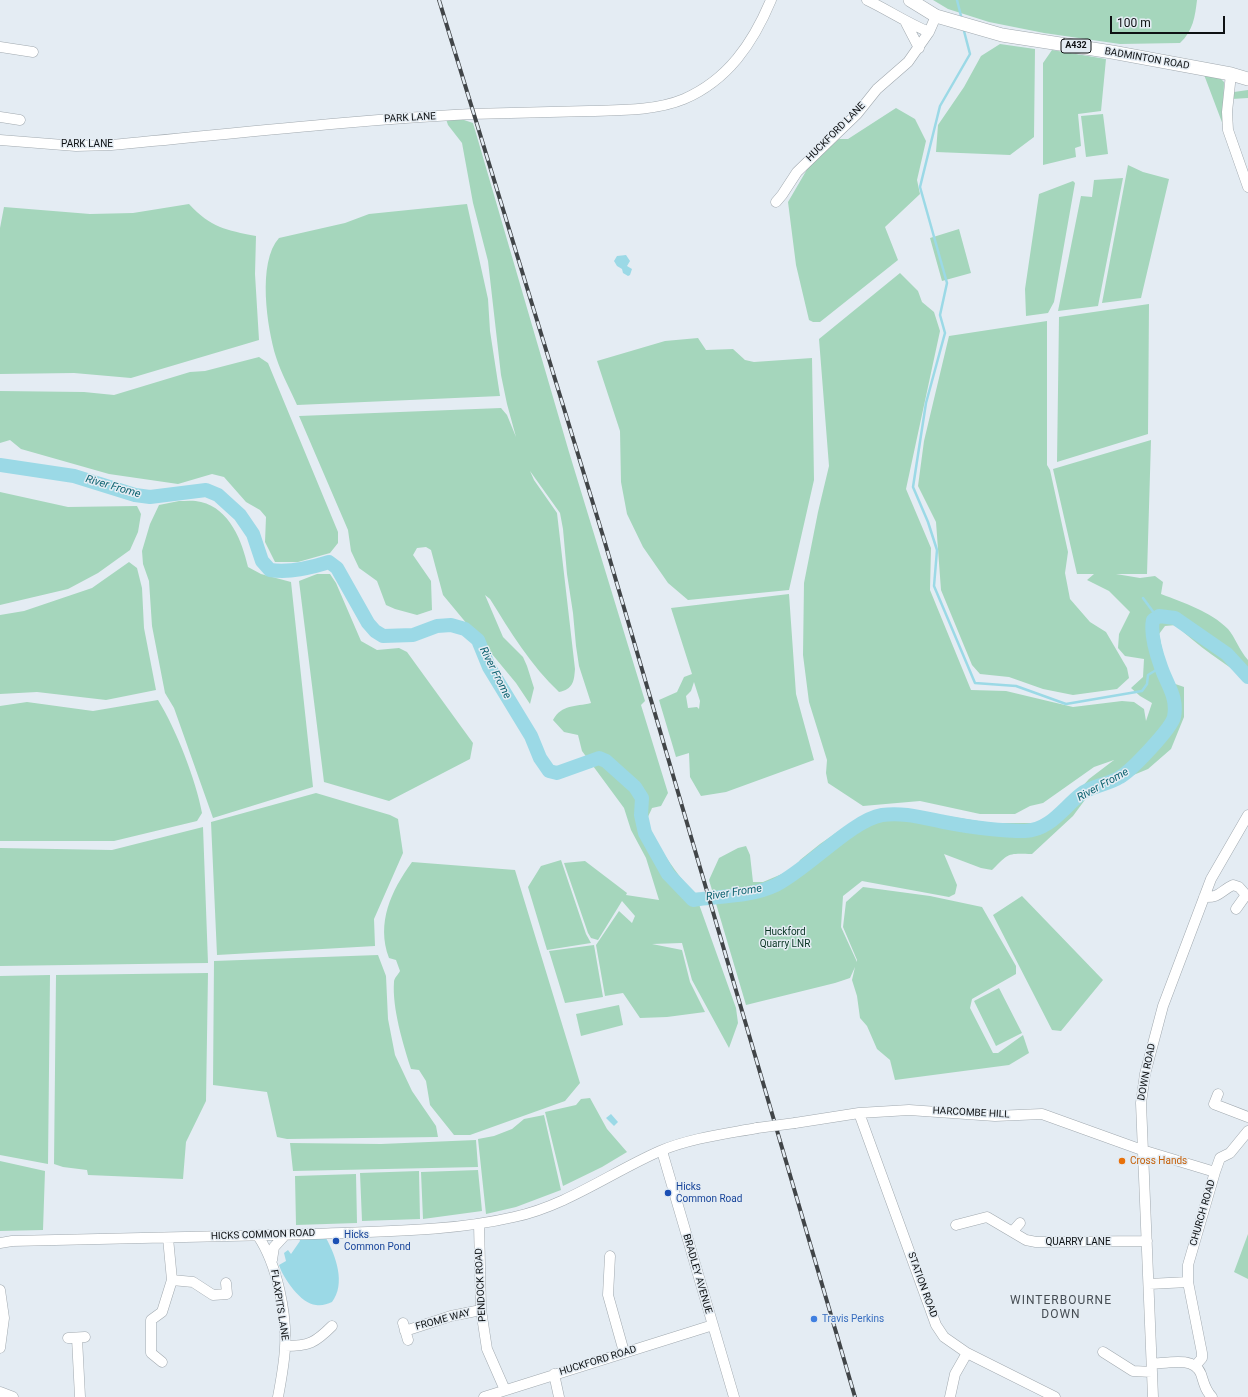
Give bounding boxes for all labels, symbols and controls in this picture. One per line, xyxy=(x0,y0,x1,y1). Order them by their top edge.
scale bar xyxy=(1112,8,1227,34)
text: 100 m xyxy=(1117,16,1151,30)
road number: A432 xyxy=(1061,39,1091,53)
street label: BADMINTON ROAD xyxy=(1104,46,1190,72)
street label: HUCKFORD LANE xyxy=(804,100,868,164)
street label: PARK LANE xyxy=(384,111,436,125)
street label: PARK LANE xyxy=(61,138,113,150)
water label: River Frome xyxy=(84,473,142,501)
water label: River Frome xyxy=(476,645,514,701)
water label: River Frome xyxy=(1075,766,1131,804)
water label: River Frome xyxy=(705,882,763,904)
park label: Huckford Quarry LNR xyxy=(760,926,810,950)
street label: DOWN ROAD xyxy=(1136,1042,1158,1102)
street label: HARCOMBE HILL xyxy=(932,1105,1010,1121)
place label: Cross Hands xyxy=(1130,1155,1187,1167)
marker: Cross Hands xyxy=(1117,1156,1127,1166)
street label: CHURCH ROAD xyxy=(1188,1178,1218,1248)
place label: Hicks Common Road xyxy=(676,1181,742,1204)
marker: Hicks Common Road xyxy=(663,1188,673,1198)
street label: HICKS COMMON ROAD xyxy=(211,1227,315,1243)
place label: Hicks Common Pond xyxy=(344,1229,411,1252)
street label: BRADLEY AVENUE xyxy=(680,1233,714,1315)
marker: Hicks Common Pond xyxy=(331,1236,341,1246)
street label: QUARRY LANE xyxy=(1045,1236,1111,1248)
street label: PENDOCK ROAD xyxy=(473,1248,489,1322)
street label: STATION ROAD xyxy=(905,1251,939,1319)
street label: FLAXPITS LANE xyxy=(267,1269,291,1341)
district label: WINTERBOURNE DOWN xyxy=(1010,1294,1112,1322)
street label: FROME WAY xyxy=(414,1307,472,1333)
place label: Travis Perkins xyxy=(822,1313,884,1325)
marker: Travis Perkins xyxy=(809,1314,819,1324)
street label: HUCKFORD ROAD xyxy=(558,1344,638,1378)

